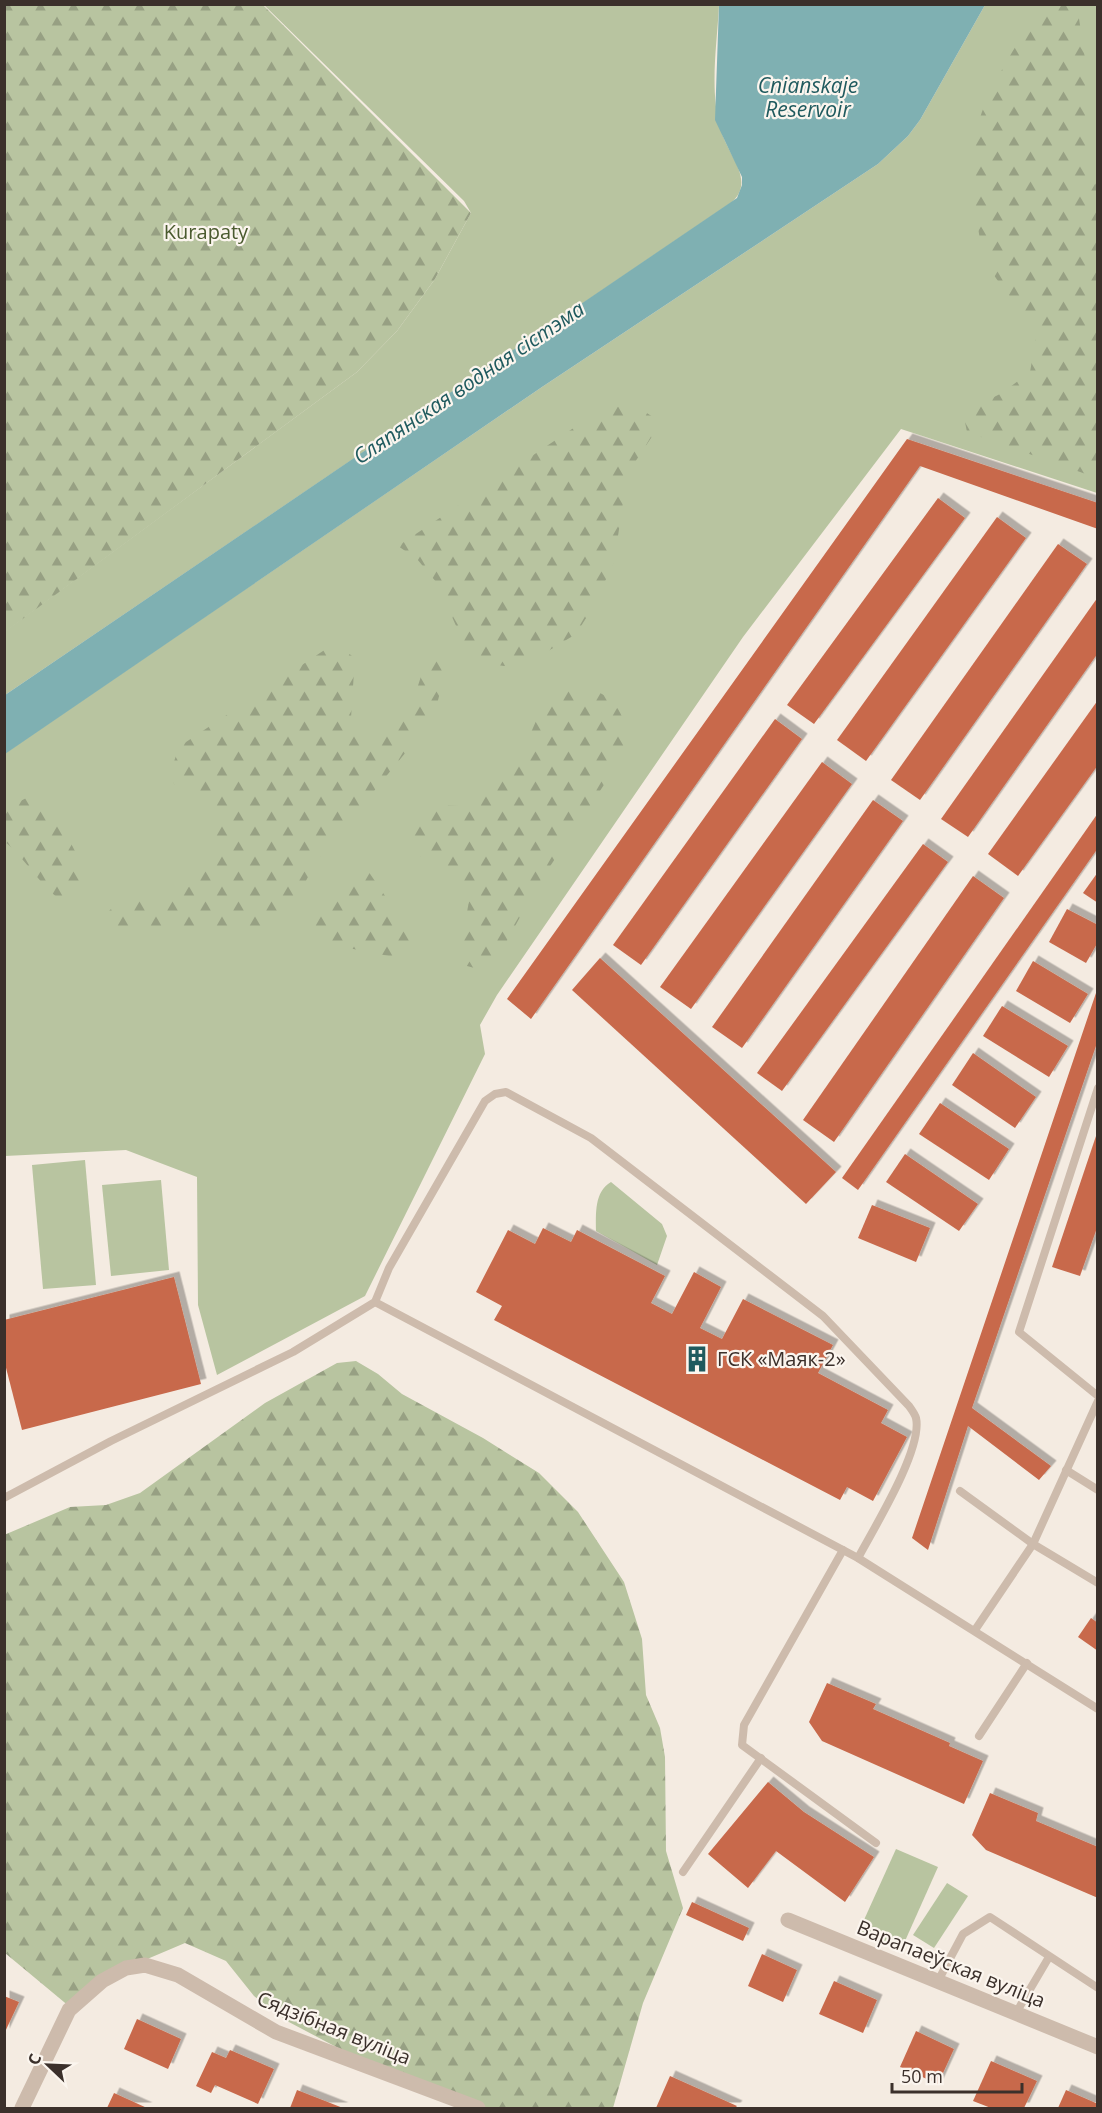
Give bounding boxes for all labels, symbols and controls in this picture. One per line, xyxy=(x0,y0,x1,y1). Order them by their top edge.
water label: Cnianskaje Reservoir xyxy=(758,71,858,123)
park label: Kurapaty xyxy=(164,218,249,245)
water label: Сляпянская водная сістэма xyxy=(347,294,589,470)
building icon: ГСК «Маяк-2» xyxy=(682,1344,712,1374)
place label: ГСК «Маяк-2» xyxy=(717,1345,846,1372)
street label: Варапаеўская вуліца xyxy=(853,1913,1049,2014)
street label: Сядзібная вуліца xyxy=(253,1984,415,2071)
north arrow xyxy=(18,2035,78,2095)
text: С xyxy=(22,2050,46,2068)
scale bar xyxy=(892,2056,1022,2094)
text: 50 m xyxy=(901,2064,943,2088)

